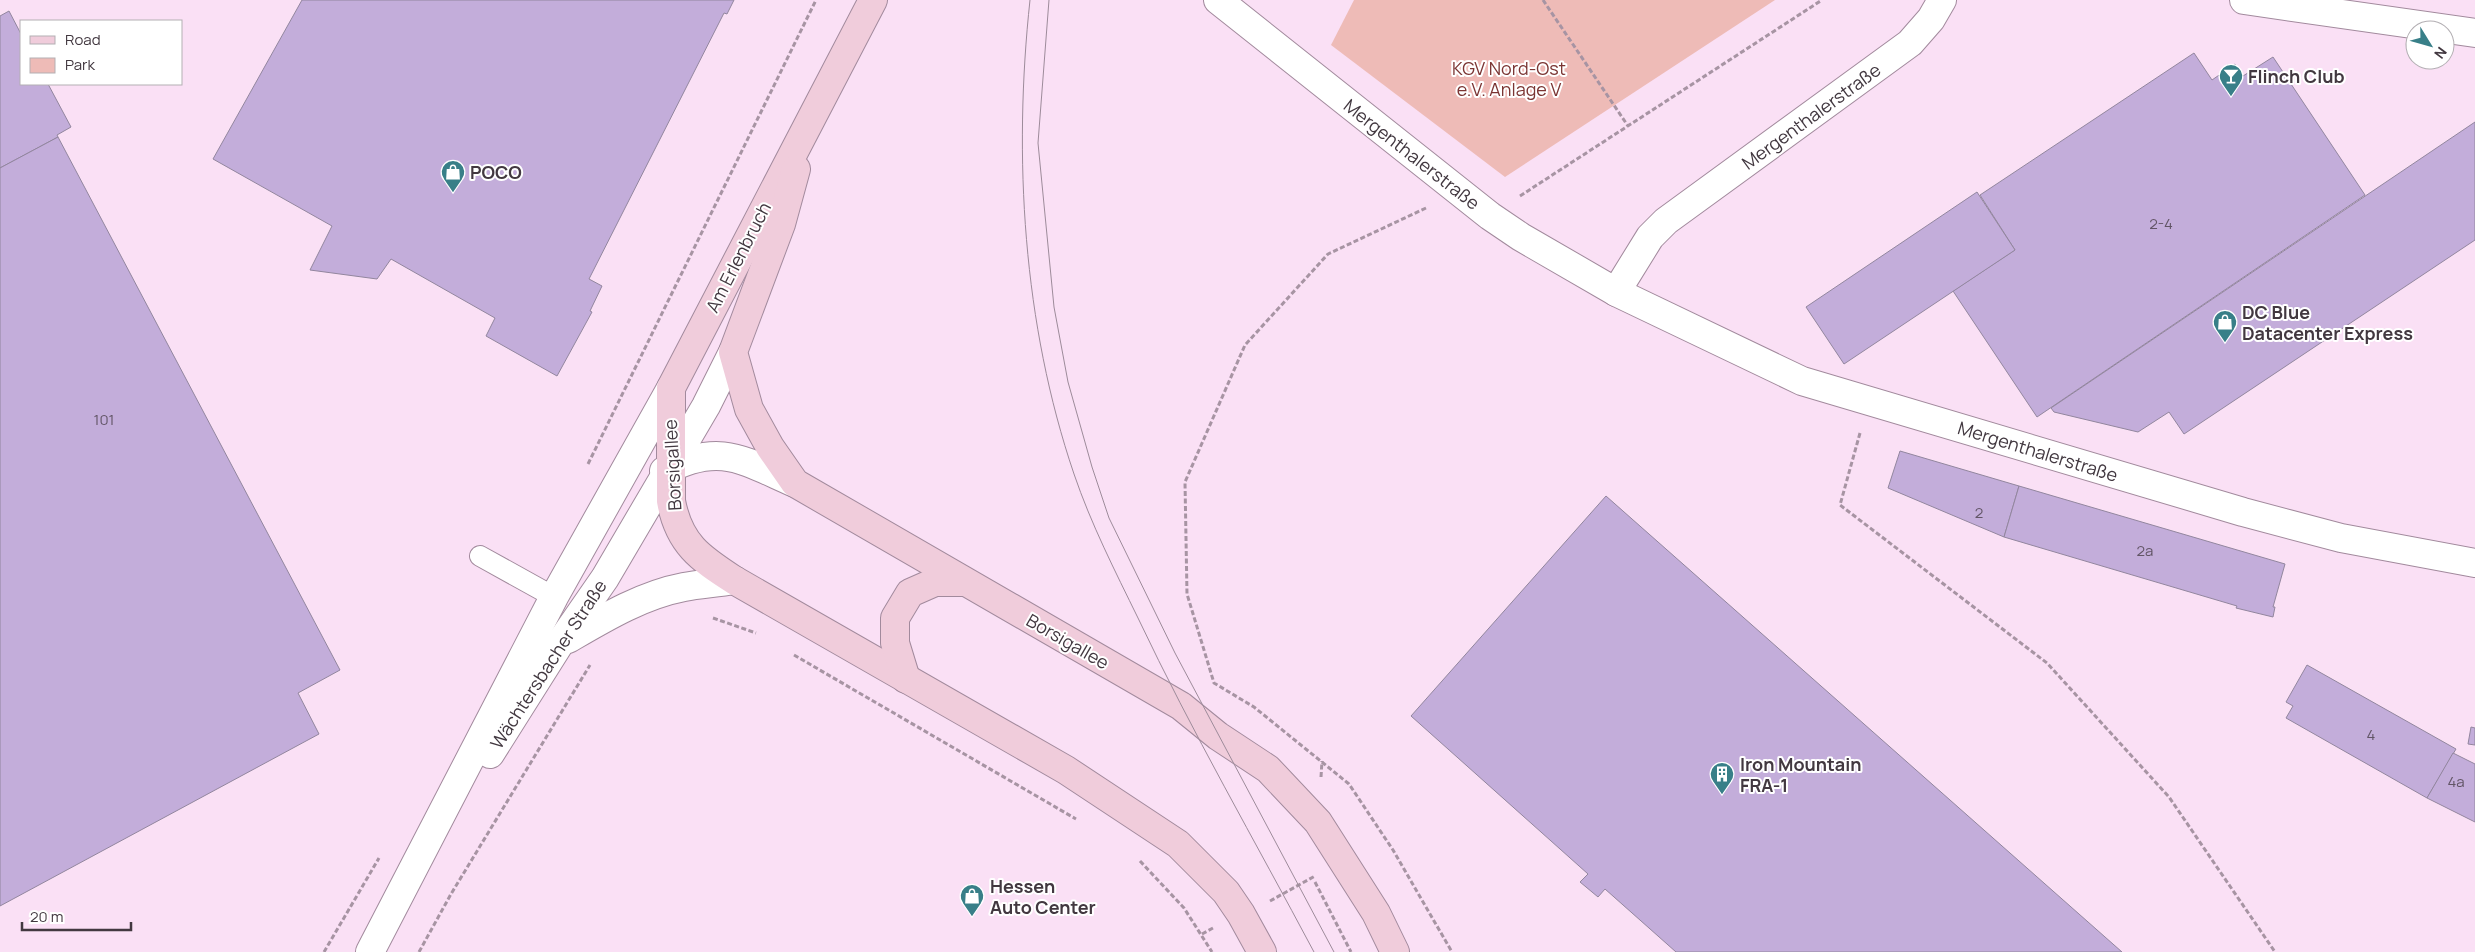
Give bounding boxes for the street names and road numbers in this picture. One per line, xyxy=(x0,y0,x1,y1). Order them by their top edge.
street label: Mergenthalerstraße xyxy=(1737,57,1885,175)
street label: Mergenthalerstraße xyxy=(1339,93,1485,215)
street label: Am Erlenbruch xyxy=(700,198,776,316)
street label: Mergenthalerstraße xyxy=(1955,415,2121,487)
street label: Borsigallee xyxy=(658,419,686,511)
street label: Wächtersbacher Straße xyxy=(484,575,612,753)
street label: Borsigallee xyxy=(1022,608,1114,674)

